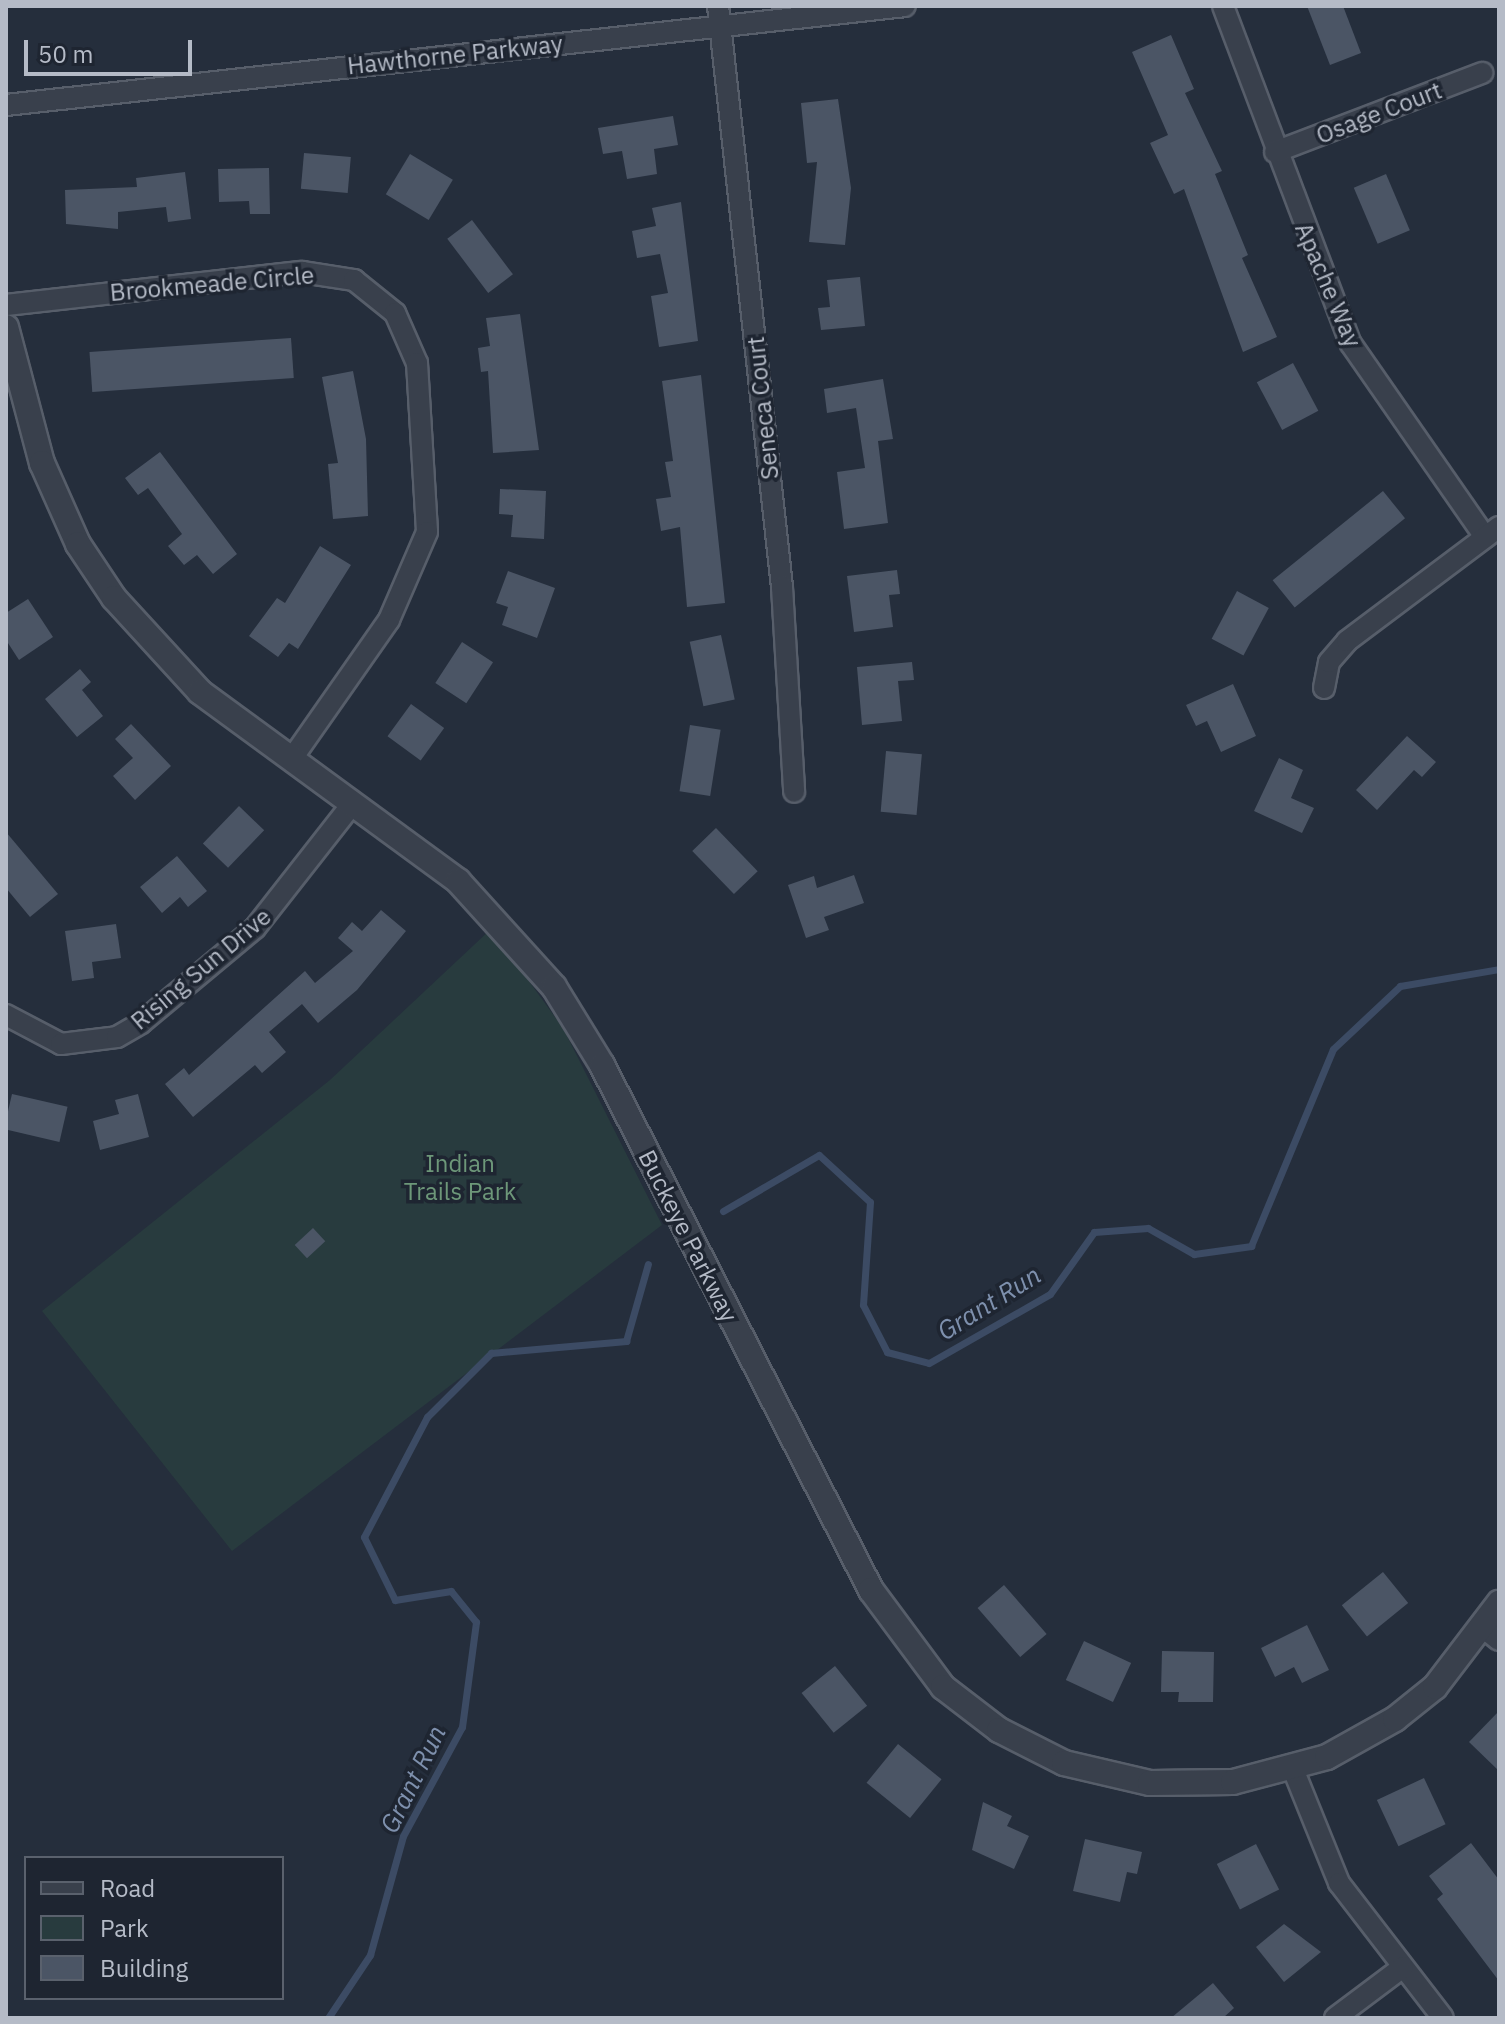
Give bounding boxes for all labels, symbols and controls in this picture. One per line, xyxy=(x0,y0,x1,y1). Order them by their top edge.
scale bar xyxy=(28,24,196,74)
street label: Hawthorne Parkway xyxy=(346,29,564,81)
text: 50 m xyxy=(38,38,93,70)
street label: Osage Court xyxy=(1312,76,1446,150)
street label: Apache Way xyxy=(1289,218,1367,352)
street label: Brookmeade Circle xyxy=(109,261,315,307)
street label: Seneca Court xyxy=(741,335,785,481)
street label: Rising Sun Drive xyxy=(125,902,277,1036)
street label: Buckeye Parkway xyxy=(632,1145,744,1327)
park label: Indian Trails Park xyxy=(404,1150,516,1206)
water label: Grant Run xyxy=(932,1259,1046,1347)
water label: Grant Run xyxy=(374,1720,452,1838)
legend xyxy=(24,1856,284,2000)
text: Road xyxy=(100,1872,155,1904)
text: Park xyxy=(100,1912,149,1944)
text: Building xyxy=(100,1952,188,1984)

